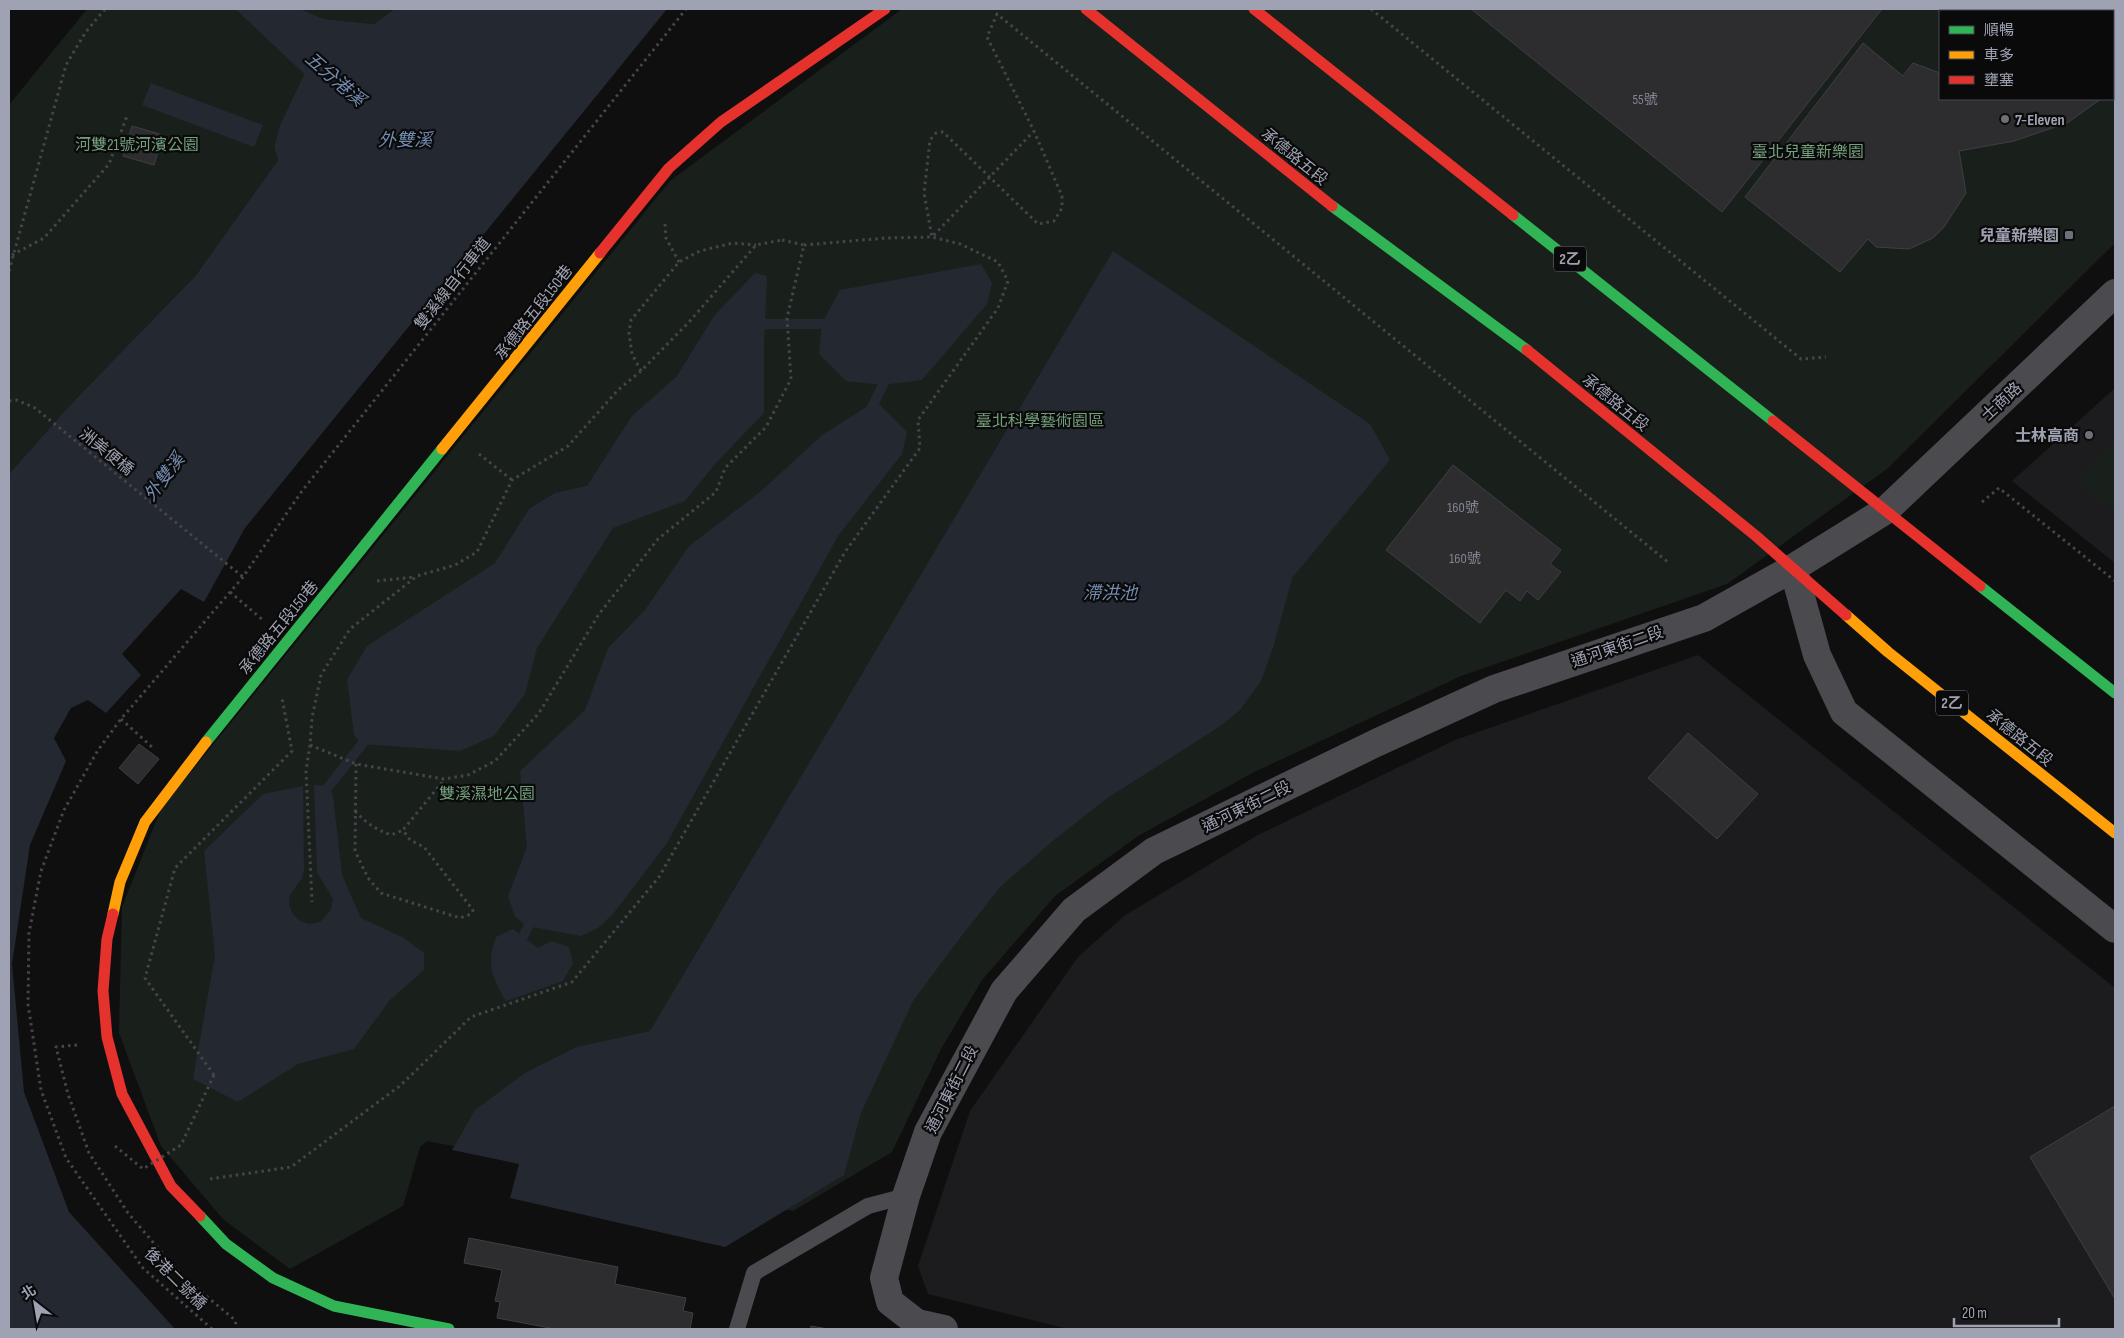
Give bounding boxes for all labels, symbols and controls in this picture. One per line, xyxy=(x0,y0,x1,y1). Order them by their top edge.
legend xyxy=(1939,10,2114,100)
text: 順暢 xyxy=(1984,21,2014,40)
text: 車多 xyxy=(1984,46,2014,65)
water label: 五分港溪 xyxy=(301,48,371,113)
text: 壅塞 xyxy=(1984,71,2014,90)
house number: 55號 xyxy=(1632,91,1658,108)
place label: 7-Eleven xyxy=(2015,111,2065,130)
marker: 7-Eleven xyxy=(1999,113,2011,125)
street label: 承德路五段 xyxy=(1257,125,1331,190)
water label: 外雙溪 xyxy=(378,130,435,151)
park label: 河雙21號河濱公園 xyxy=(75,136,199,155)
park label: 臺北兒童新樂園 xyxy=(1752,143,1864,162)
place label: 兒童新樂園 xyxy=(1979,226,2059,246)
marker: 兒童新樂園 xyxy=(2063,229,2075,241)
street label: 雙溪線自行車道 xyxy=(411,234,495,334)
road number: 2乙 xyxy=(1554,246,1586,272)
street label: 承德路五段150巷 xyxy=(491,262,577,364)
street label: 承德路五段 xyxy=(1578,371,1652,436)
street label: 士商路 xyxy=(1978,379,2026,425)
park label: 臺北科學藝術園區 xyxy=(976,412,1104,431)
street label: 洲美便橋 xyxy=(75,425,137,480)
place label: 士林高商 xyxy=(2015,427,2079,446)
marker: 士林高商 xyxy=(2083,429,2095,441)
water label: 外雙溪 xyxy=(140,447,191,505)
house number: 160號 xyxy=(1447,499,1479,516)
house number: 160號 xyxy=(1449,550,1481,567)
street label: 承德路五段150巷 xyxy=(236,577,323,679)
water label: 滯洪池 xyxy=(1083,583,1139,604)
street label: 通河東街二段 xyxy=(1569,623,1666,672)
road number: 2乙 xyxy=(1936,690,1968,716)
street label: 承德路五段 xyxy=(1982,706,2056,771)
street label: 通河東街二段 xyxy=(1199,778,1294,837)
park label: 雙溪濕地公園 xyxy=(439,785,535,804)
street label: 通河東街二段 xyxy=(922,1043,983,1137)
street label: 後港二號橋 xyxy=(140,1244,210,1314)
north arrow xyxy=(10,1278,60,1328)
text: 北 xyxy=(18,1281,39,1303)
scale bar xyxy=(1954,1296,2059,1328)
text: 20 m xyxy=(1962,1304,1987,1323)

